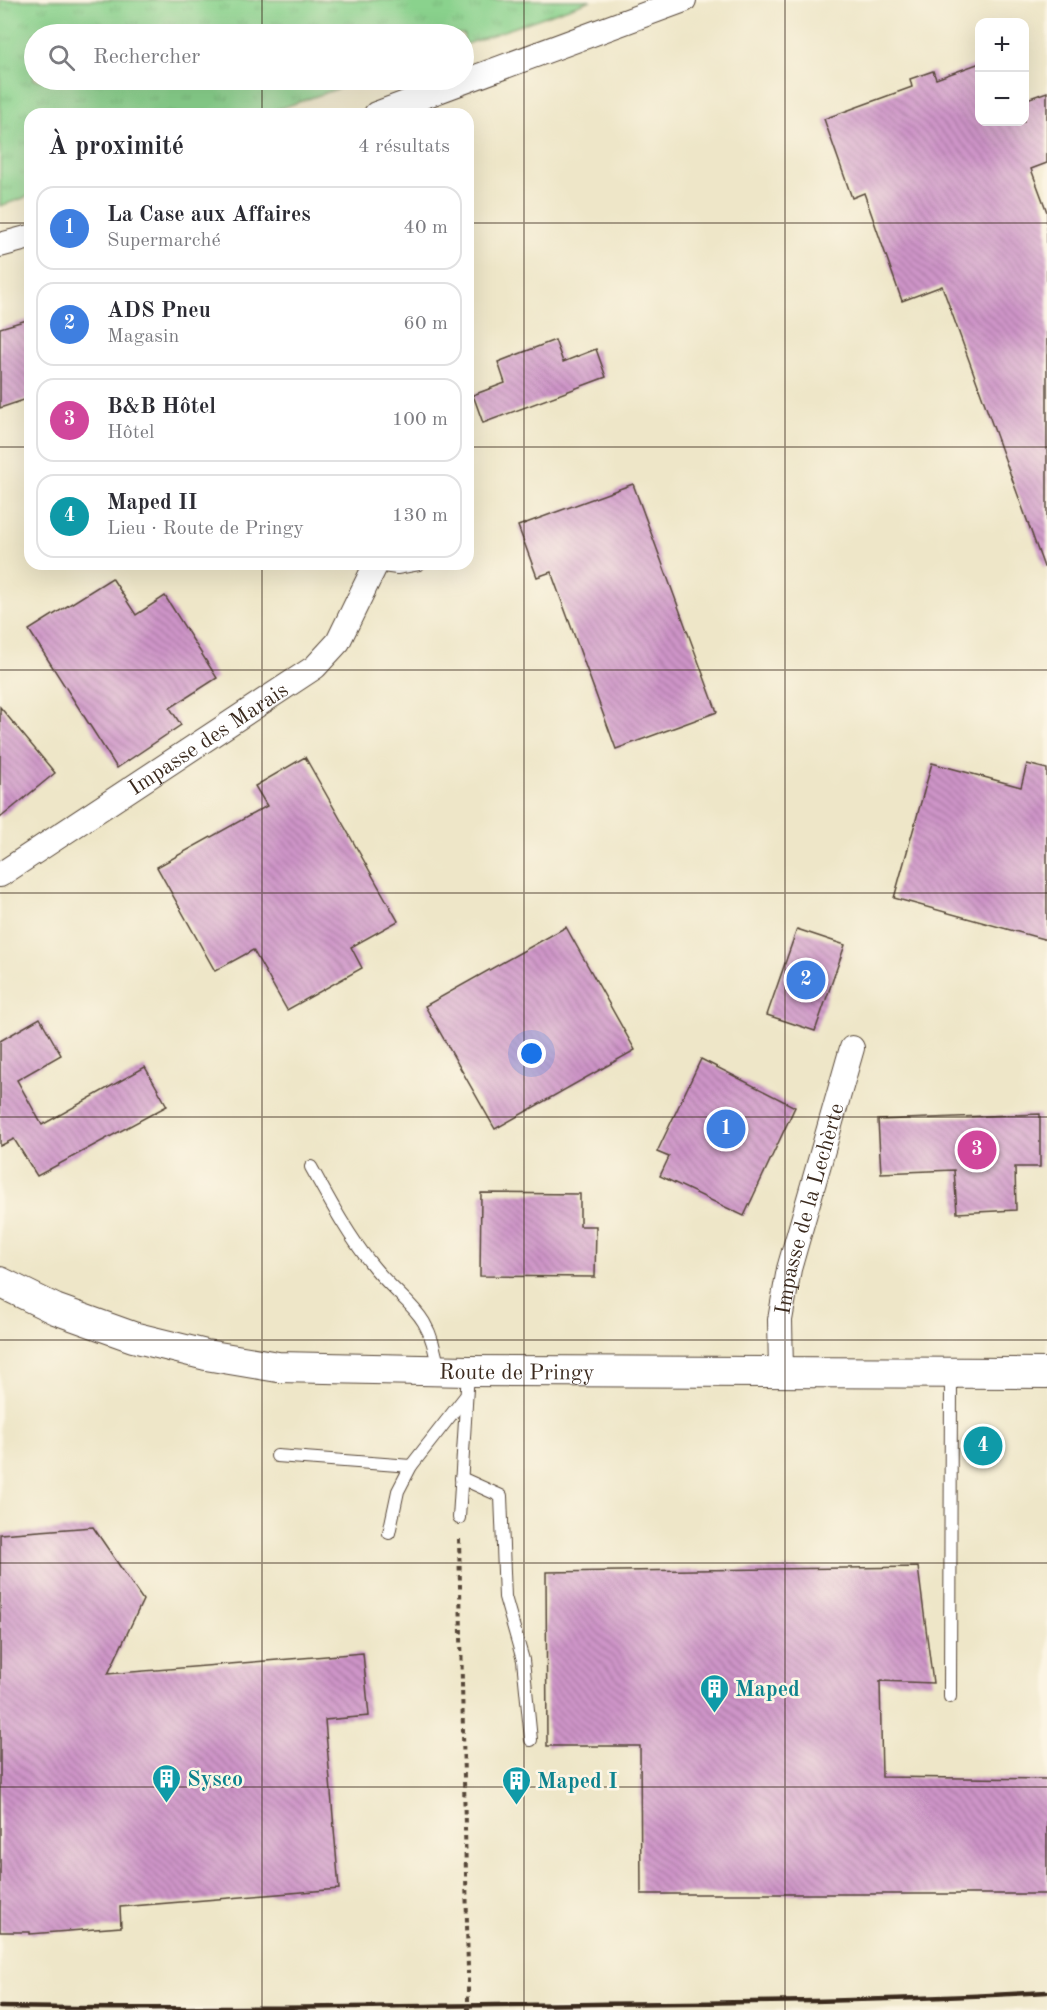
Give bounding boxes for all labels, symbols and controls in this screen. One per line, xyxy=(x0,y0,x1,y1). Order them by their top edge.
map controls xyxy=(975,18,1029,126)
button: + xyxy=(975,18,1029,72)
search box xyxy=(24,24,474,90)
icon: search xyxy=(45,41,78,74)
text: Rechercher xyxy=(93,46,200,68)
button: − xyxy=(975,72,1029,126)
text: À proximité xyxy=(48,134,184,160)
text: 4 résultats xyxy=(358,137,450,157)
text: La Case aux Affaires xyxy=(107,204,311,226)
text: 1 xyxy=(64,218,75,238)
text: 40 m xyxy=(403,218,448,238)
text: Supermarché xyxy=(107,231,221,251)
text: ADS Pneu xyxy=(107,300,211,322)
text: 2 xyxy=(64,314,75,334)
text: 60 m xyxy=(403,314,448,334)
text: Magasin xyxy=(107,327,179,347)
text: B&B Hôtel xyxy=(107,396,216,418)
text: 3 xyxy=(64,410,75,430)
text: 100 m xyxy=(392,410,448,430)
text: Hôtel xyxy=(107,423,154,443)
text: Maped II xyxy=(107,492,197,514)
text: 4 xyxy=(64,506,75,526)
text: 130 m xyxy=(392,506,448,526)
text: Lieu · Route de Pringy xyxy=(107,519,304,539)
street label: Impasse des Marais xyxy=(125,679,293,800)
pin: 2 xyxy=(786,958,826,1002)
your location xyxy=(517,1039,546,1068)
street label: Impasse de la Lechèrte xyxy=(772,1101,849,1316)
pin: 1 xyxy=(706,1106,746,1152)
pin: 3 xyxy=(958,1128,996,1172)
street label: Route de Pringy xyxy=(439,1361,595,1384)
pin: 4 xyxy=(964,1424,1002,1468)
building icon: Maped xyxy=(698,1672,730,1714)
place label: Maped xyxy=(735,1679,800,1701)
building icon: Sysco xyxy=(150,1762,182,1804)
building icon: Maped I xyxy=(500,1764,532,1806)
place label: Sysco xyxy=(187,1769,243,1791)
place label: Maped I xyxy=(537,1771,618,1793)

